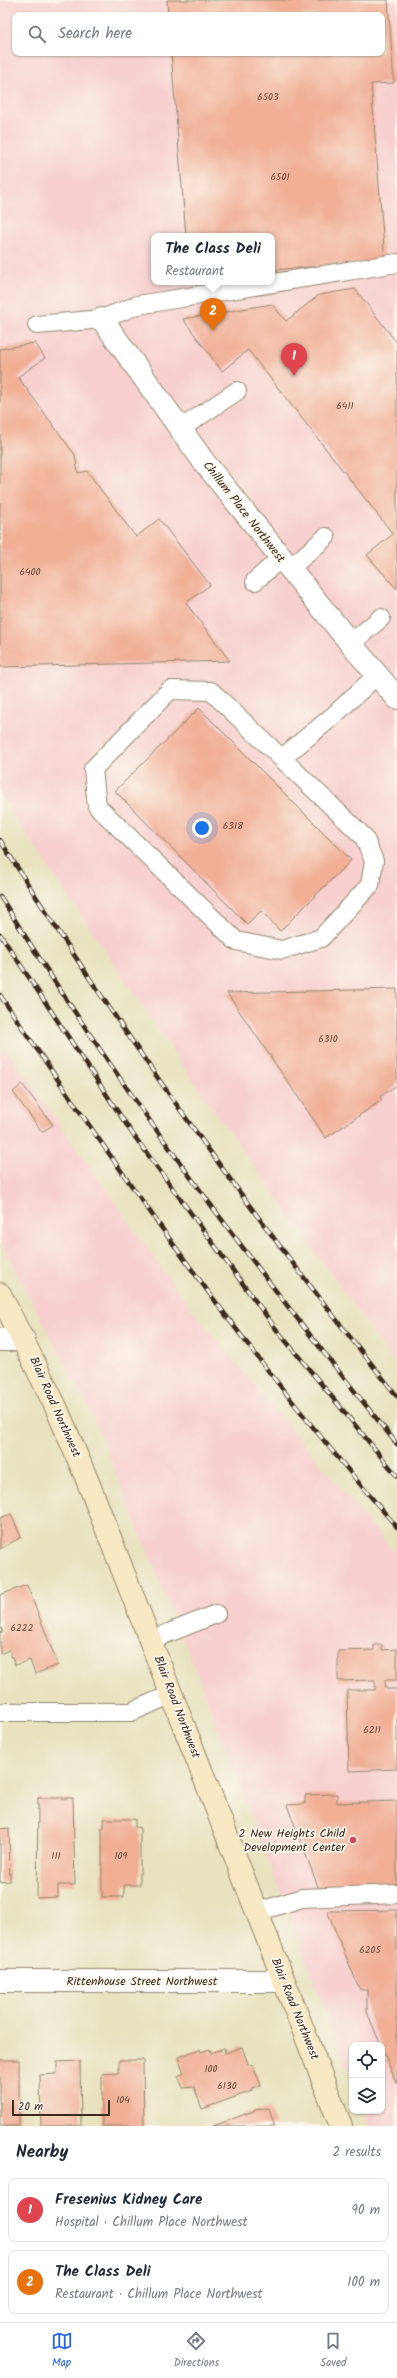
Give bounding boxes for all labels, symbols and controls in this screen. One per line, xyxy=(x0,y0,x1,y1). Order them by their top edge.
search box xyxy=(12,12,385,56)
text: Search here xyxy=(58,22,132,46)
icon: search xyxy=(26,23,48,45)
house number: 6503 xyxy=(257,89,279,105)
house number: 6501 xyxy=(270,169,290,185)
popup xyxy=(151,233,275,285)
text: The Class Deli xyxy=(165,237,261,261)
text: Restaurant xyxy=(165,261,224,282)
pin: 2 xyxy=(200,298,226,331)
pin: 1 xyxy=(281,343,307,376)
house number: 6411 xyxy=(336,398,354,414)
street label: Chillum Place Northwest xyxy=(198,457,290,567)
house number: 6400 xyxy=(19,564,41,580)
your location xyxy=(192,818,212,838)
house number: 6318 xyxy=(223,818,244,834)
house number: 6310 xyxy=(318,1031,338,1047)
street label: Blair Road Northwest xyxy=(24,1354,86,1461)
house number: 6222 xyxy=(11,1620,34,1636)
street label: Blair Road Northwest xyxy=(149,1653,205,1761)
house number: 6211 xyxy=(363,1722,381,1738)
place label: 2 New Heights Child Development Center xyxy=(238,1824,346,1857)
marker: 2 New Heights Child Development Center xyxy=(348,1835,358,1845)
house number: 111 xyxy=(51,1848,61,1864)
house number: 109 xyxy=(114,1848,128,1864)
house number: 6205 xyxy=(359,1942,381,1958)
street label: Blair Road Northwest xyxy=(266,1955,324,2063)
street label: Rittenhouse Street Northwest xyxy=(67,1972,218,1991)
map controls xyxy=(349,2042,385,2114)
button: locate xyxy=(349,2042,385,2078)
house number: 100 xyxy=(204,2061,218,2077)
house number: 6130 xyxy=(217,2078,237,2094)
button: layers xyxy=(349,2078,385,2114)
house number: 104 xyxy=(116,2092,130,2108)
scale bar xyxy=(12,2098,110,2117)
text: 20 m xyxy=(18,2098,43,2116)
text: Nearby xyxy=(16,2139,68,2166)
text: 2 results xyxy=(333,2142,381,2163)
text: Fresenius Kidney Care xyxy=(55,2188,202,2212)
text: 1 xyxy=(28,2200,32,2221)
text: 90 m xyxy=(352,2200,380,2221)
text: Hospital · Chillum Place Northwest xyxy=(55,2212,248,2233)
text: The Class Deli xyxy=(55,2260,151,2284)
text: 2 xyxy=(26,2272,34,2293)
text: 100 m xyxy=(347,2272,380,2293)
text: Restaurant · Chillum Place Northwest xyxy=(55,2284,263,2305)
tab: Map xyxy=(51,2330,73,2372)
tab: Directions xyxy=(174,2330,219,2372)
tab: Saved xyxy=(320,2330,346,2372)

